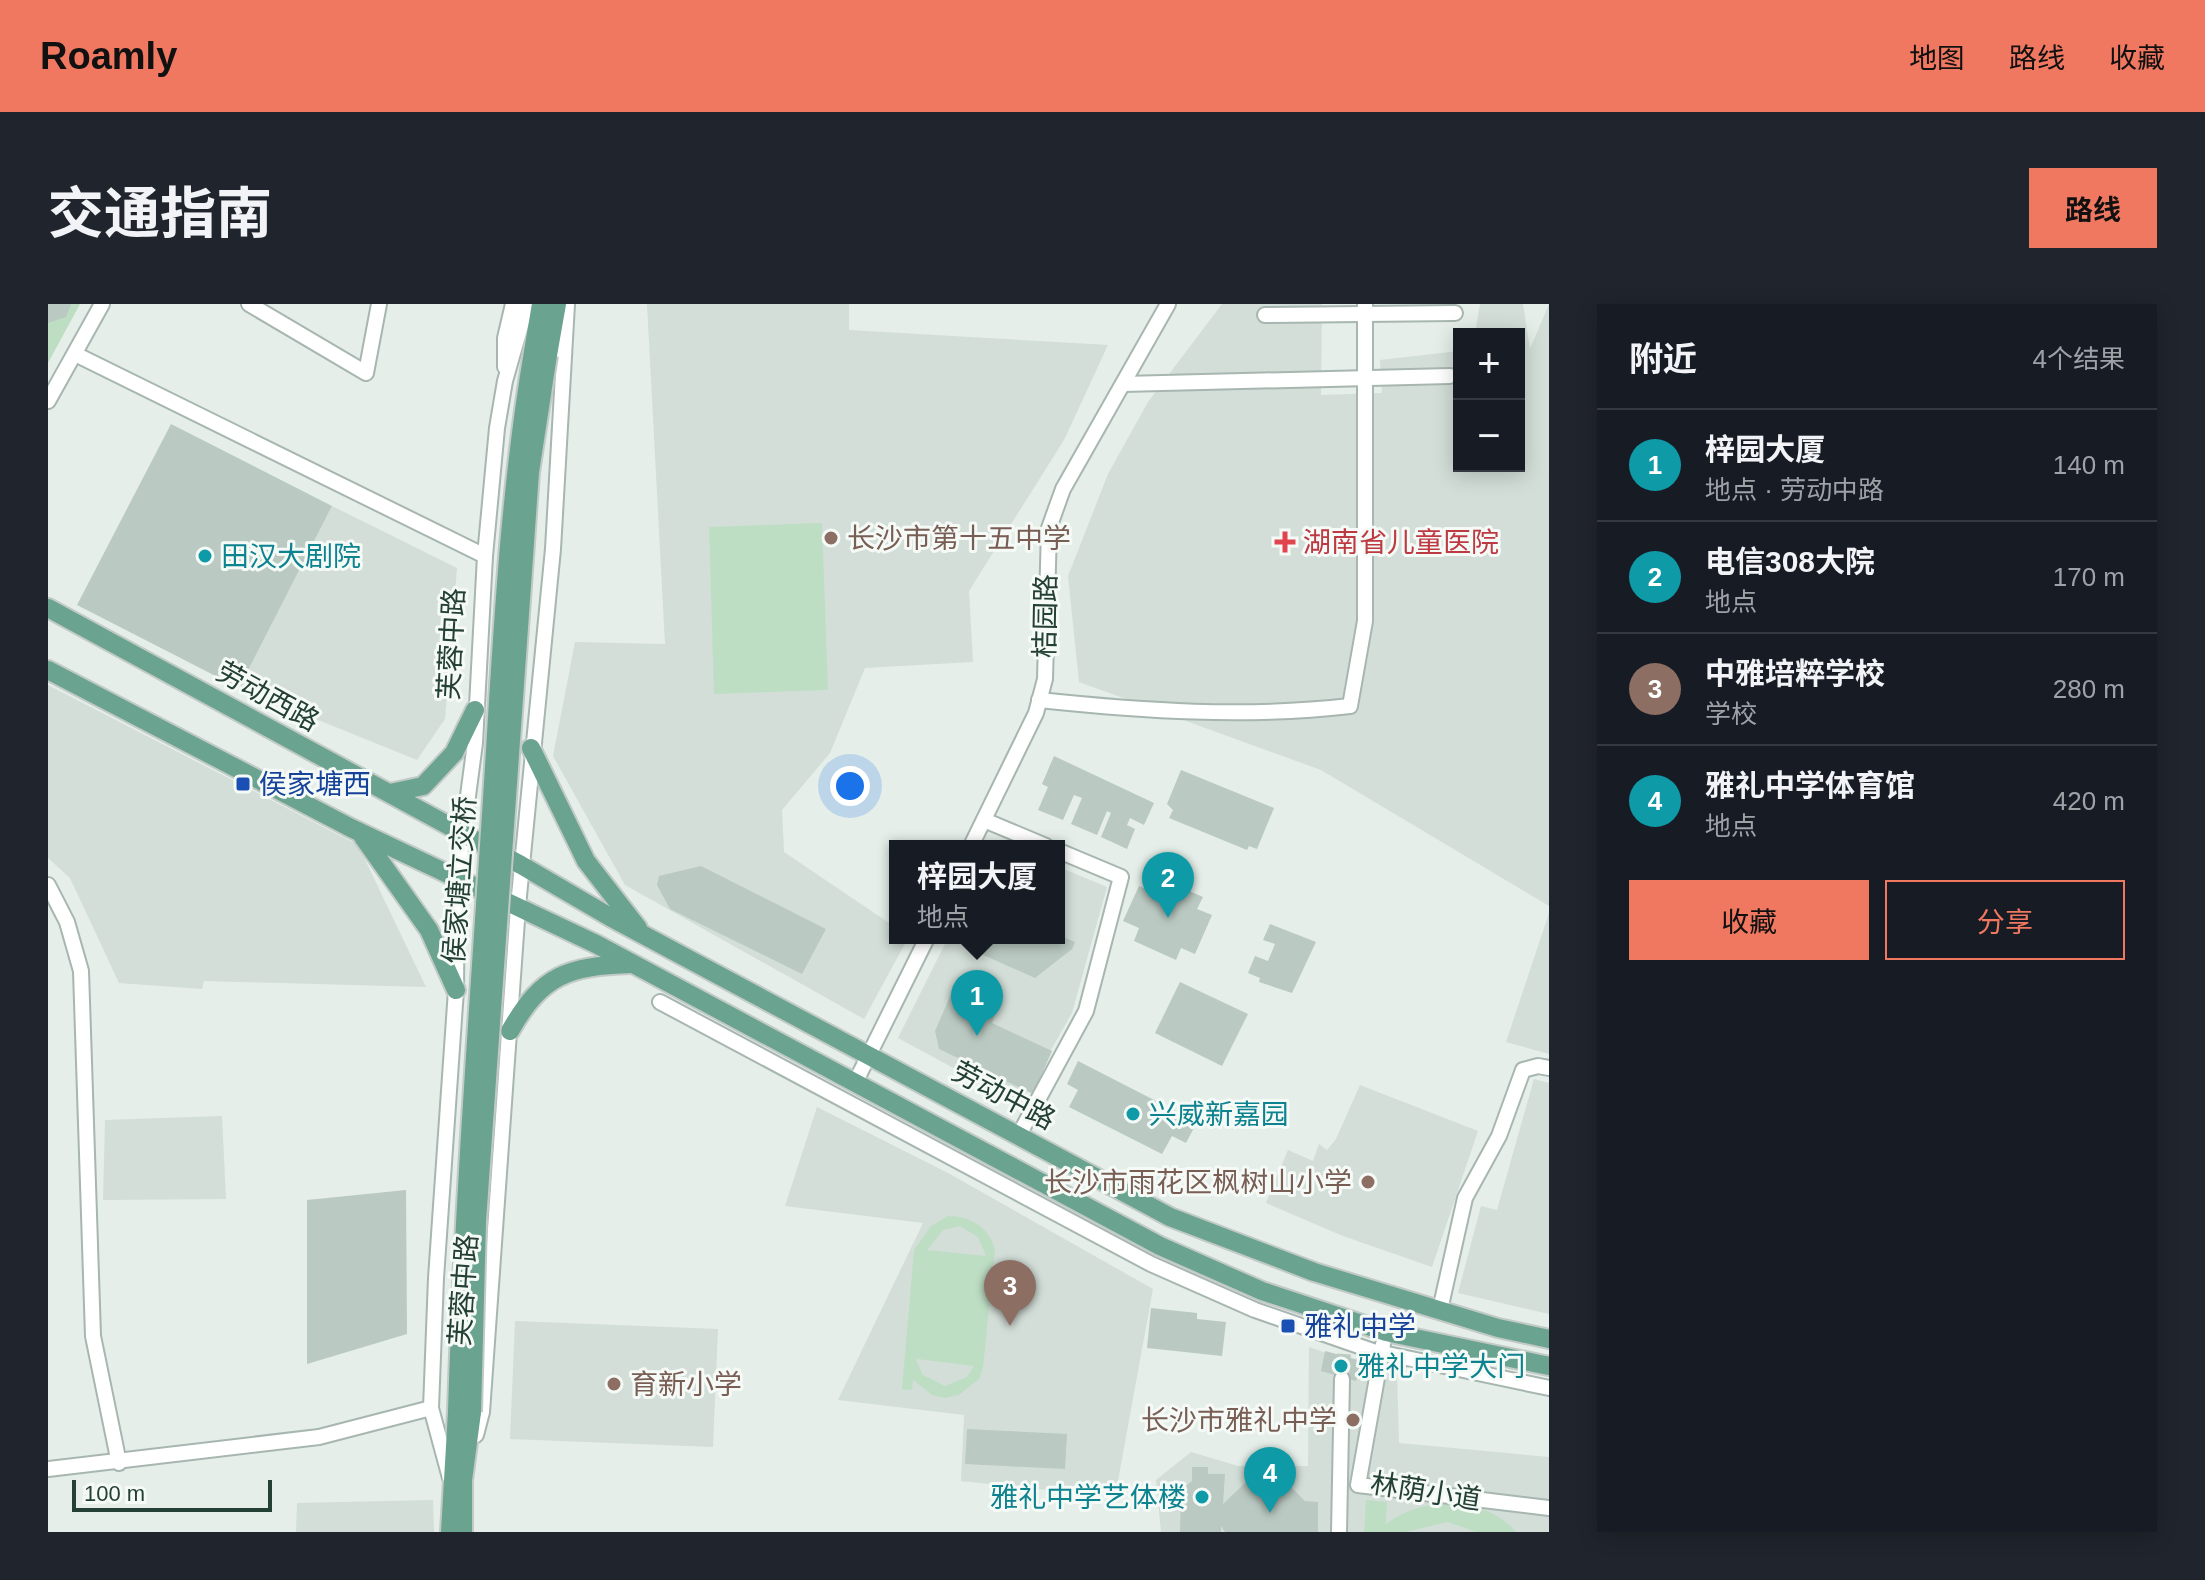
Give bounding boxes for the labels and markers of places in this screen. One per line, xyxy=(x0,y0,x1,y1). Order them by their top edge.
place label: 长沙市第十五中学 xyxy=(847,523,1071,554)
place label: 湖南省儿童医院 xyxy=(1303,527,1499,558)
marker: 长沙市第十五中学 xyxy=(822,529,840,547)
marker: 湖南省儿童医院 xyxy=(1274,531,1296,553)
place label: 田汉大剧院 xyxy=(221,541,361,572)
marker: 田汉大剧院 xyxy=(196,547,214,565)
place label: 侯家塘西 xyxy=(259,769,371,800)
marker: 侯家塘西 xyxy=(234,775,252,793)
pin: 2 xyxy=(1142,852,1194,918)
pin: 1 xyxy=(951,970,1003,1036)
place label: 兴威新嘉园 xyxy=(1149,1099,1289,1130)
marker: 兴威新嘉园 xyxy=(1124,1105,1142,1123)
place label: 长沙市雨花区枫树山小学 xyxy=(1044,1167,1352,1198)
marker: 长沙市雨花区枫树山小学 xyxy=(1359,1173,1377,1191)
pin: 3 xyxy=(984,1260,1036,1326)
place label: 雅礼中学 xyxy=(1304,1311,1416,1342)
marker: 雅礼中学 xyxy=(1279,1317,1297,1335)
place label: 雅礼中学大门 xyxy=(1357,1351,1525,1382)
marker: 雅礼中学大门 xyxy=(1332,1357,1350,1375)
place label: 育新小学 xyxy=(630,1369,742,1400)
marker: 育新小学 xyxy=(605,1375,623,1393)
place label: 长沙市雅礼中学 xyxy=(1141,1405,1337,1436)
marker: 长沙市雅礼中学 xyxy=(1344,1411,1362,1429)
pin: 4 xyxy=(1244,1447,1296,1513)
place label: 雅礼中学艺体楼 xyxy=(990,1482,1186,1513)
marker: 雅礼中学艺体楼 xyxy=(1193,1488,1211,1506)

